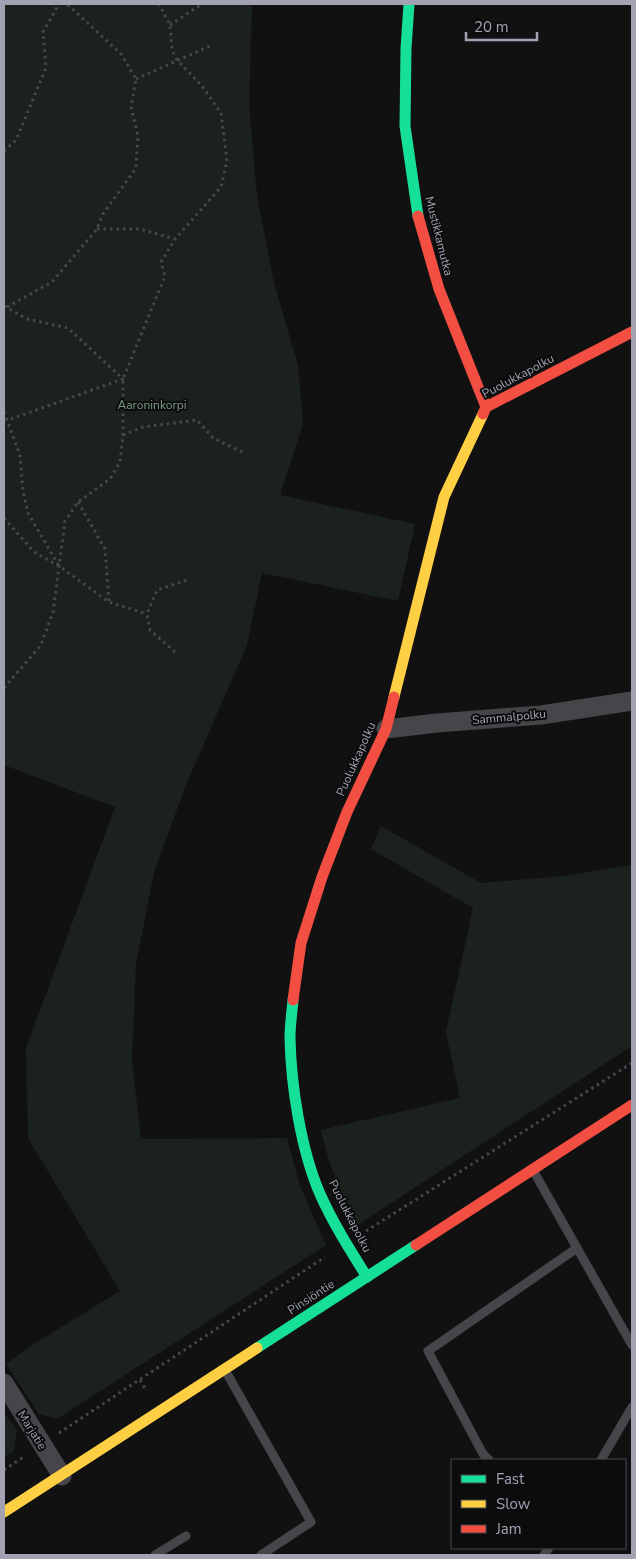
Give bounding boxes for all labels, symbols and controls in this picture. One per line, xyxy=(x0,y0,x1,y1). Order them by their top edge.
scale bar xyxy=(466,10,537,42)
text: 20 m xyxy=(474,17,509,37)
street label: Mustikkamutka xyxy=(421,195,457,277)
street label: Puolukkapolku xyxy=(479,350,557,402)
park label: Aaroninkorpi xyxy=(117,397,187,413)
street label: Sammalpolku xyxy=(471,706,547,728)
street label: Puolukkapolku xyxy=(333,719,379,799)
street label: Puolukkapolku xyxy=(325,1177,375,1255)
street label: Pinsiöntie xyxy=(285,1276,337,1318)
street label: Marjatie xyxy=(14,1407,50,1453)
legend xyxy=(451,1459,626,1549)
text: Fast xyxy=(496,1469,525,1489)
text: Slow xyxy=(496,1494,531,1514)
text: Jam xyxy=(495,1519,522,1539)

